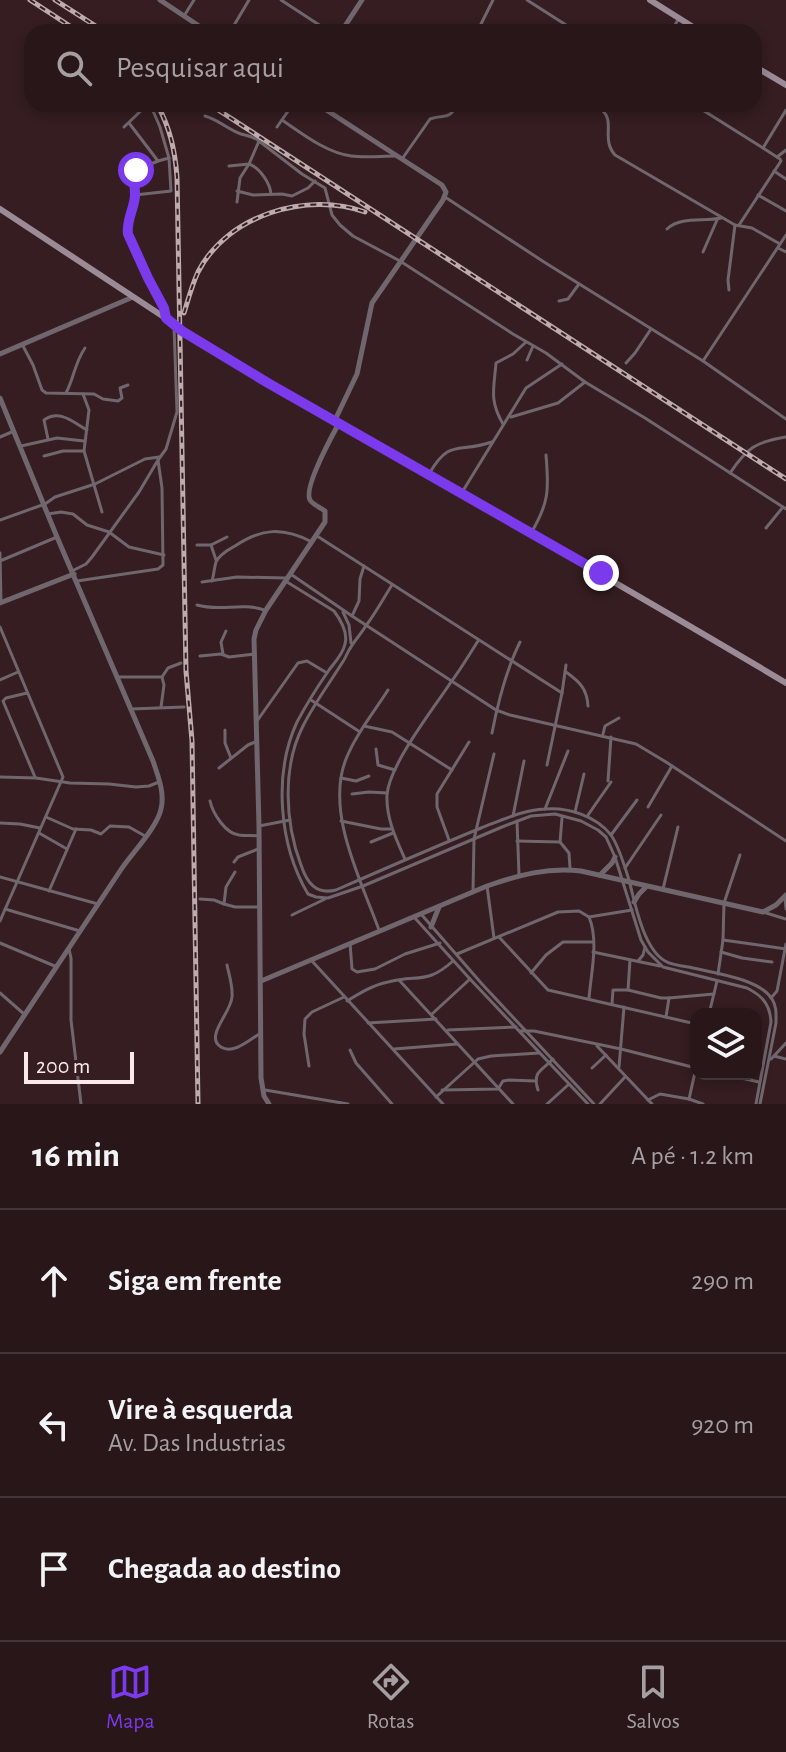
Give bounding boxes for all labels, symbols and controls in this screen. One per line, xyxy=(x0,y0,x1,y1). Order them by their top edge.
search box xyxy=(24,24,762,112)
icon: search xyxy=(52,46,96,90)
text: Pesquisar aqui xyxy=(116,53,284,83)
route start xyxy=(118,152,154,188)
route end xyxy=(583,555,619,591)
map controls xyxy=(690,1008,762,1080)
button: layers xyxy=(690,1008,762,1080)
scale bar xyxy=(24,1048,134,1084)
text: 200 m xyxy=(36,1055,90,1077)
text: 16 min xyxy=(32,1139,120,1173)
text: A pé · 1.2 km xyxy=(631,1143,754,1169)
icon: ahead xyxy=(32,1259,76,1303)
text: Siga em frente xyxy=(108,1266,282,1296)
text: 290 m xyxy=(691,1268,754,1294)
text: Vire à esquerda xyxy=(108,1395,293,1425)
icon: left xyxy=(32,1403,76,1447)
text: 920 m xyxy=(691,1412,754,1438)
text: Av. Das Industrias xyxy=(108,1430,286,1456)
icon: arrive xyxy=(32,1547,76,1591)
text: Chegada ao destino xyxy=(108,1554,341,1584)
tab: Mapa xyxy=(106,1660,155,1734)
tab: Rotas xyxy=(367,1660,414,1734)
tab: Salvos xyxy=(626,1660,680,1734)

